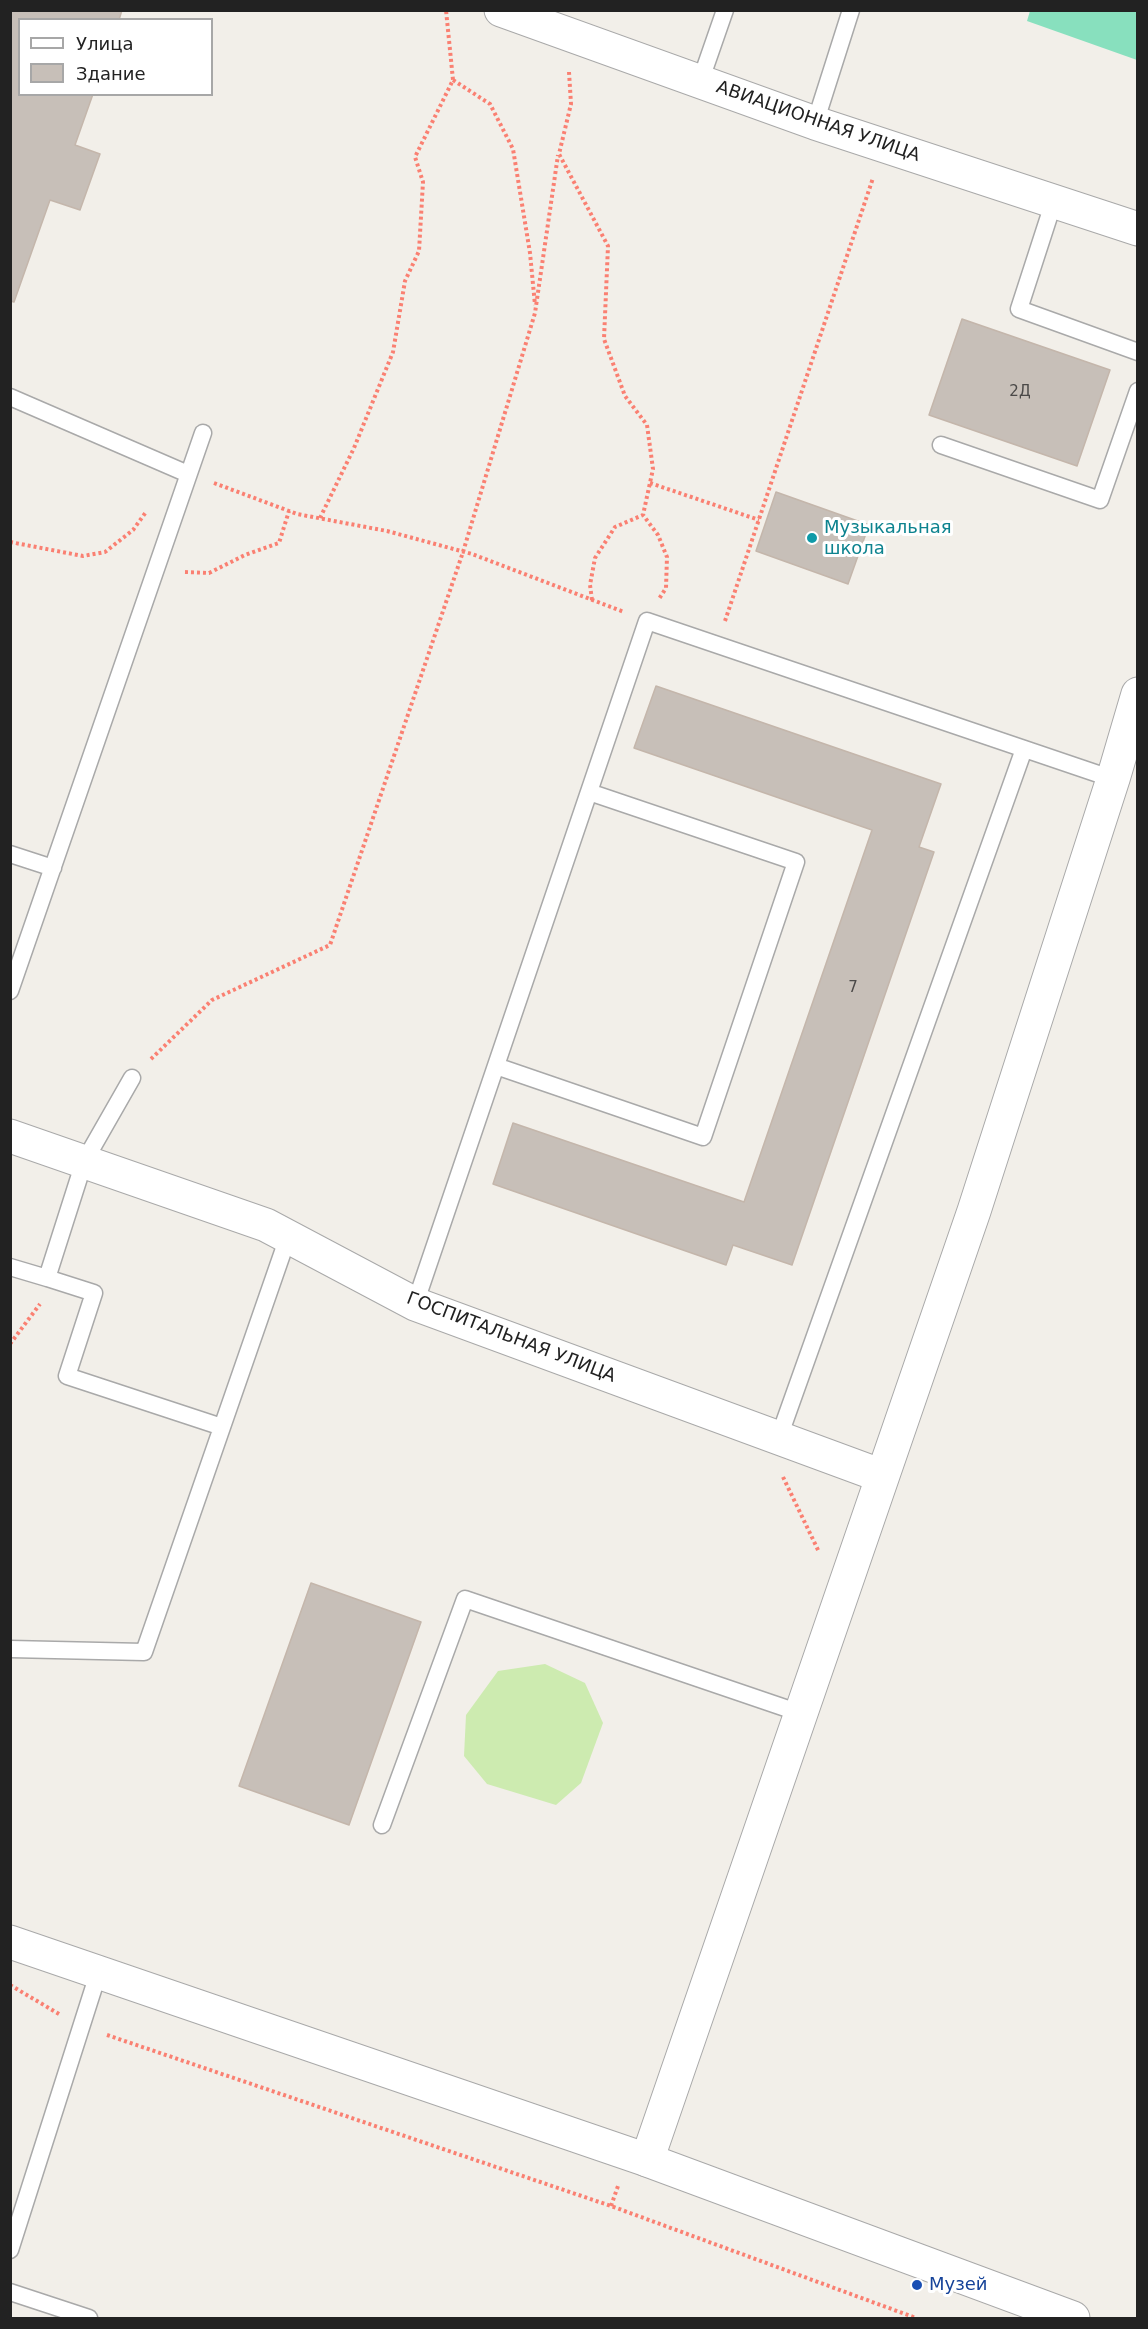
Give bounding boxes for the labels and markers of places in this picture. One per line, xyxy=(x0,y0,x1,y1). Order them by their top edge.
place label: Музыкальная школа xyxy=(824,517,952,560)
marker: Музыкальная школа xyxy=(805,531,819,545)
place label: Музей xyxy=(929,2274,988,2296)
marker: Музей xyxy=(910,2278,924,2292)

